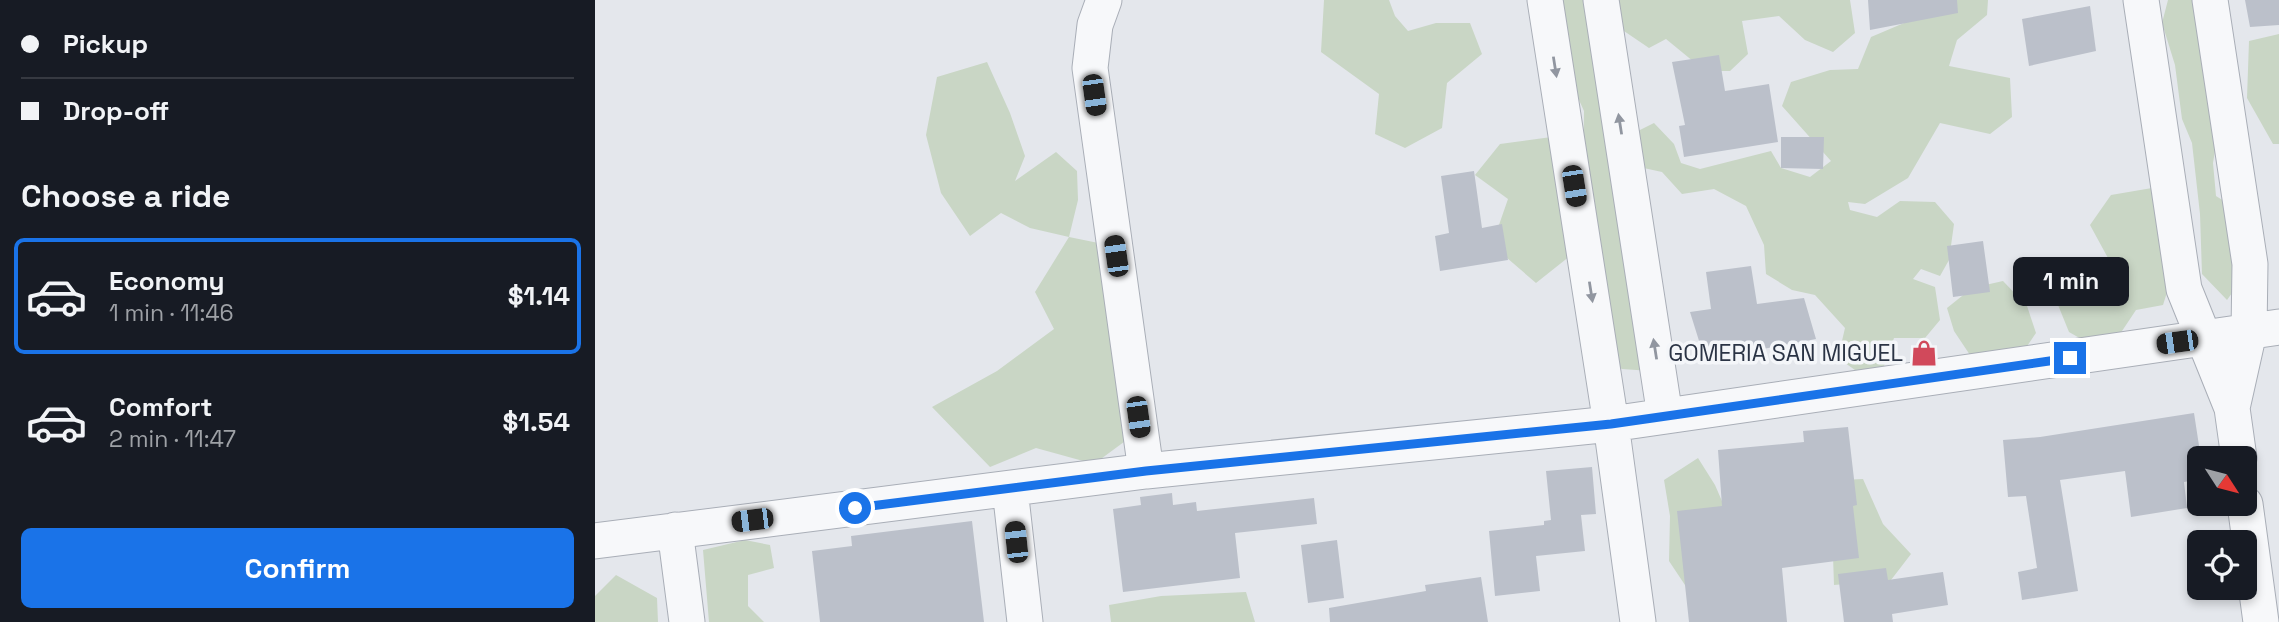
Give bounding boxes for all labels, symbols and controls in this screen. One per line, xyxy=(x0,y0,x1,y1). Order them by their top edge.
text: Pickup xyxy=(63,27,148,61)
one-way arrow xyxy=(1550,57,1561,79)
car xyxy=(1081,73,1108,117)
text: Drop-off xyxy=(63,94,169,128)
one-way arrow xyxy=(1614,113,1625,135)
car xyxy=(1561,164,1588,208)
text: Choose a ride xyxy=(21,176,231,216)
car xyxy=(1103,234,1130,278)
callout: 1 min xyxy=(2012,256,2128,306)
text: Economy xyxy=(109,264,225,298)
icon: car xyxy=(25,265,88,328)
text: 1 min xyxy=(2043,266,2099,296)
text: $1.14 xyxy=(508,279,570,313)
one-way arrow xyxy=(1586,281,1597,303)
text: 1 min · 11:46 xyxy=(109,298,234,328)
car xyxy=(2155,329,2200,355)
one-way arrow xyxy=(1649,338,1660,360)
place label: GOMERIA SAN MIGUEL xyxy=(1668,338,1903,368)
shop icon: GOMERIA SAN MIGUEL xyxy=(1909,338,1939,368)
route end xyxy=(2054,342,2086,374)
text: Comfort xyxy=(109,390,212,424)
icon: car xyxy=(25,391,88,454)
car xyxy=(1125,395,1152,439)
text: $1.54 xyxy=(503,405,570,439)
text: 2 min · 11:47 xyxy=(109,424,236,454)
north arrow xyxy=(2187,446,2257,516)
map controls xyxy=(2187,446,2257,600)
route start xyxy=(839,492,871,524)
car xyxy=(730,507,775,533)
car xyxy=(1004,520,1029,564)
button: Confirm xyxy=(21,528,574,608)
button: locate xyxy=(2187,530,2257,600)

